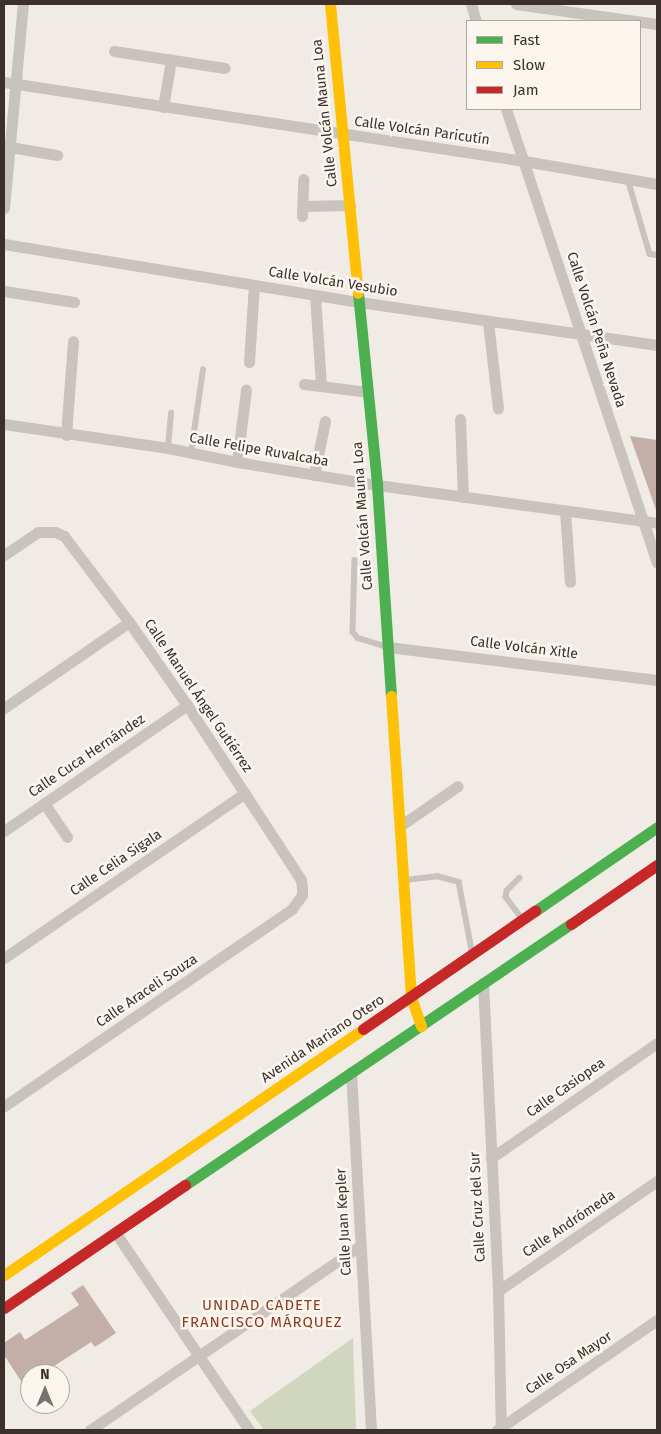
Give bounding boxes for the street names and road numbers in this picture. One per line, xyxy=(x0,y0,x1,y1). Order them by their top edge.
street label: Calle Volcán Mauna Loa xyxy=(309,38,341,188)
street label: Calle Volcán Paricutín xyxy=(353,113,491,149)
street label: Calle Volcán Peña Nevada xyxy=(563,250,629,410)
street label: Calle Volcán Vesubio xyxy=(267,263,399,301)
street label: Calle Felipe Ruvalcaba xyxy=(188,429,330,471)
street label: Calle Volcán Mauna Loa xyxy=(349,441,377,591)
street label: Calle Manuel Ángel Gutiérrez xyxy=(140,616,256,776)
street label: Calle Volcán Xitle xyxy=(469,633,579,663)
street label: Calle Cuca Hernández xyxy=(26,711,148,801)
street label: Calle Celia Sigala xyxy=(67,826,165,900)
street label: Calle Araceli Souza xyxy=(93,951,201,1031)
street label: Avenida Mariano Otero xyxy=(258,991,388,1087)
street label: Calle Casiopea xyxy=(524,1055,608,1121)
street label: Calle Cruz del Sur xyxy=(467,1151,489,1263)
street label: Calle Juan Kepler xyxy=(333,1168,355,1276)
street label: Calle Andrómeda xyxy=(520,1187,618,1261)
street label: Calle Osa Mayor xyxy=(523,1328,615,1398)

